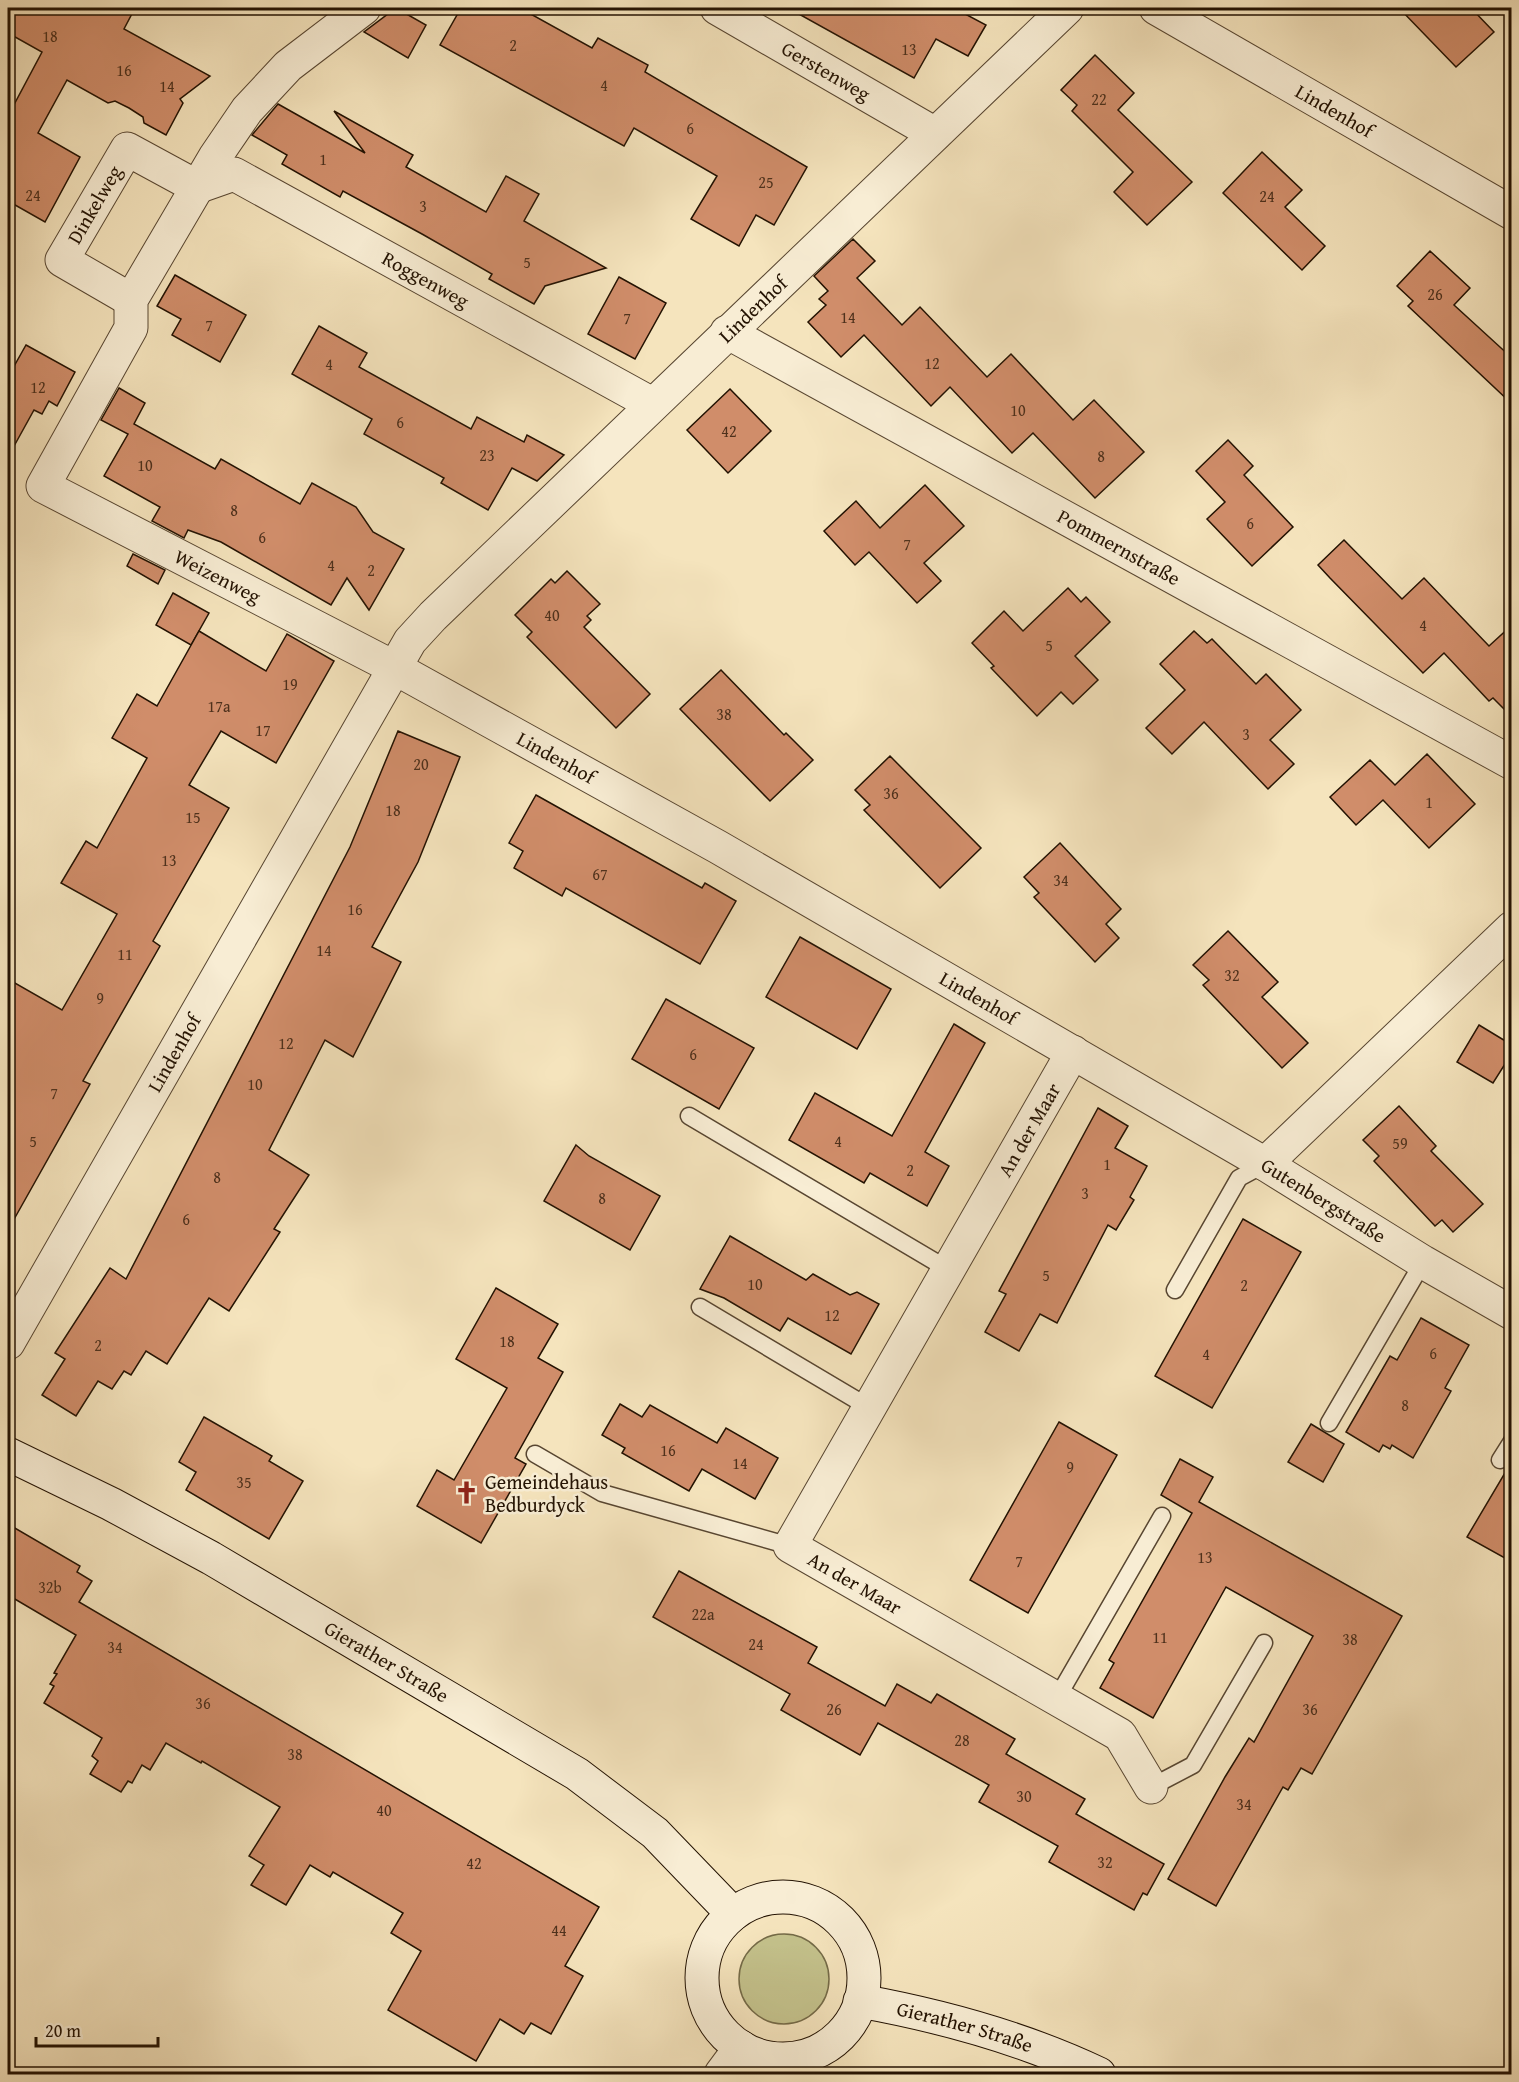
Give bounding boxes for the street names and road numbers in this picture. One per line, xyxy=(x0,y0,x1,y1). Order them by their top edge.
street label: Gerstenweg xyxy=(777,33,876,108)
street label: Lindenhof xyxy=(1290,76,1381,146)
street label: Dinkelweg xyxy=(60,159,129,249)
street label: Roggenweg xyxy=(377,243,475,315)
street label: Lindenhof xyxy=(711,267,795,349)
street label: Pommernstraße xyxy=(1052,501,1186,592)
street label: Weizenweg xyxy=(170,541,266,610)
street label: Lindenhof xyxy=(512,724,603,792)
street label: Lindenhof xyxy=(934,964,1025,1033)
street label: Lindenhof xyxy=(140,1006,209,1097)
street label: An der Maar xyxy=(990,1077,1067,1182)
street label: Gutenbergstraße xyxy=(1256,1150,1392,1250)
street label: An der Maar xyxy=(803,1544,907,1621)
street label: Gierather Straße xyxy=(319,1613,455,1709)
street label: Gierather Straße xyxy=(894,1994,1037,2059)

